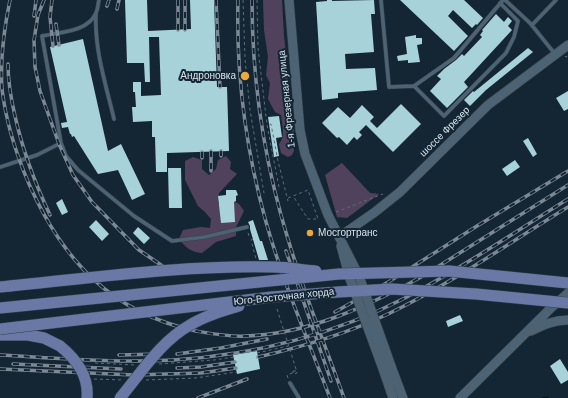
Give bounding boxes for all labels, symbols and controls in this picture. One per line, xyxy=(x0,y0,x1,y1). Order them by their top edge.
street label: 1-я Фрезерная улица xyxy=(276,50,298,148)
place label: Андроновка xyxy=(180,70,236,82)
marker: Андроновка xyxy=(239,70,251,82)
street label: шоссе Фрезер xyxy=(417,104,473,160)
place label: Мосгортранс xyxy=(318,227,378,239)
marker: Мосгортранс xyxy=(305,228,315,238)
street label: Юго-Восточная хорда xyxy=(233,286,335,308)

